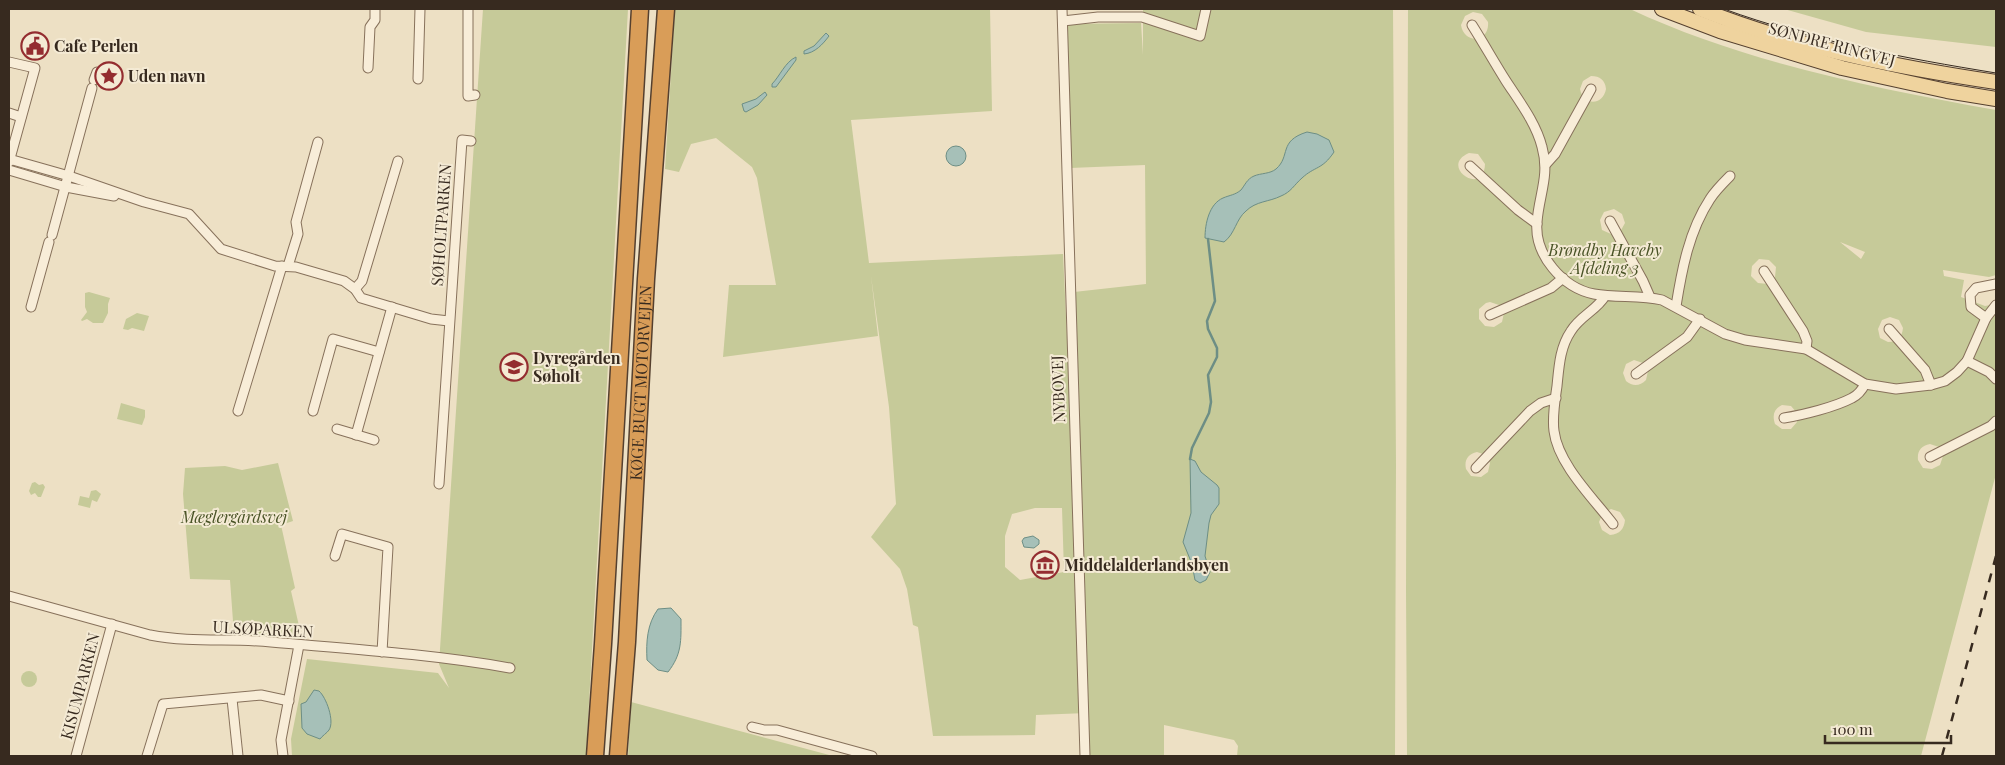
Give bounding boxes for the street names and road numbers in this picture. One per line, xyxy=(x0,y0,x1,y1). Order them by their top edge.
street label: SØNDRE RINGVEJ xyxy=(1766,16,1898,71)
street label: SØHOLTPARKEN xyxy=(426,163,455,287)
street label: KØGE BUGT MOTORVEJEN xyxy=(624,285,656,481)
street label: NYBOVEJ xyxy=(1046,355,1069,423)
street label: ULSØPARKEN xyxy=(212,615,314,642)
street label: KISUMPARKEN xyxy=(55,630,104,742)

